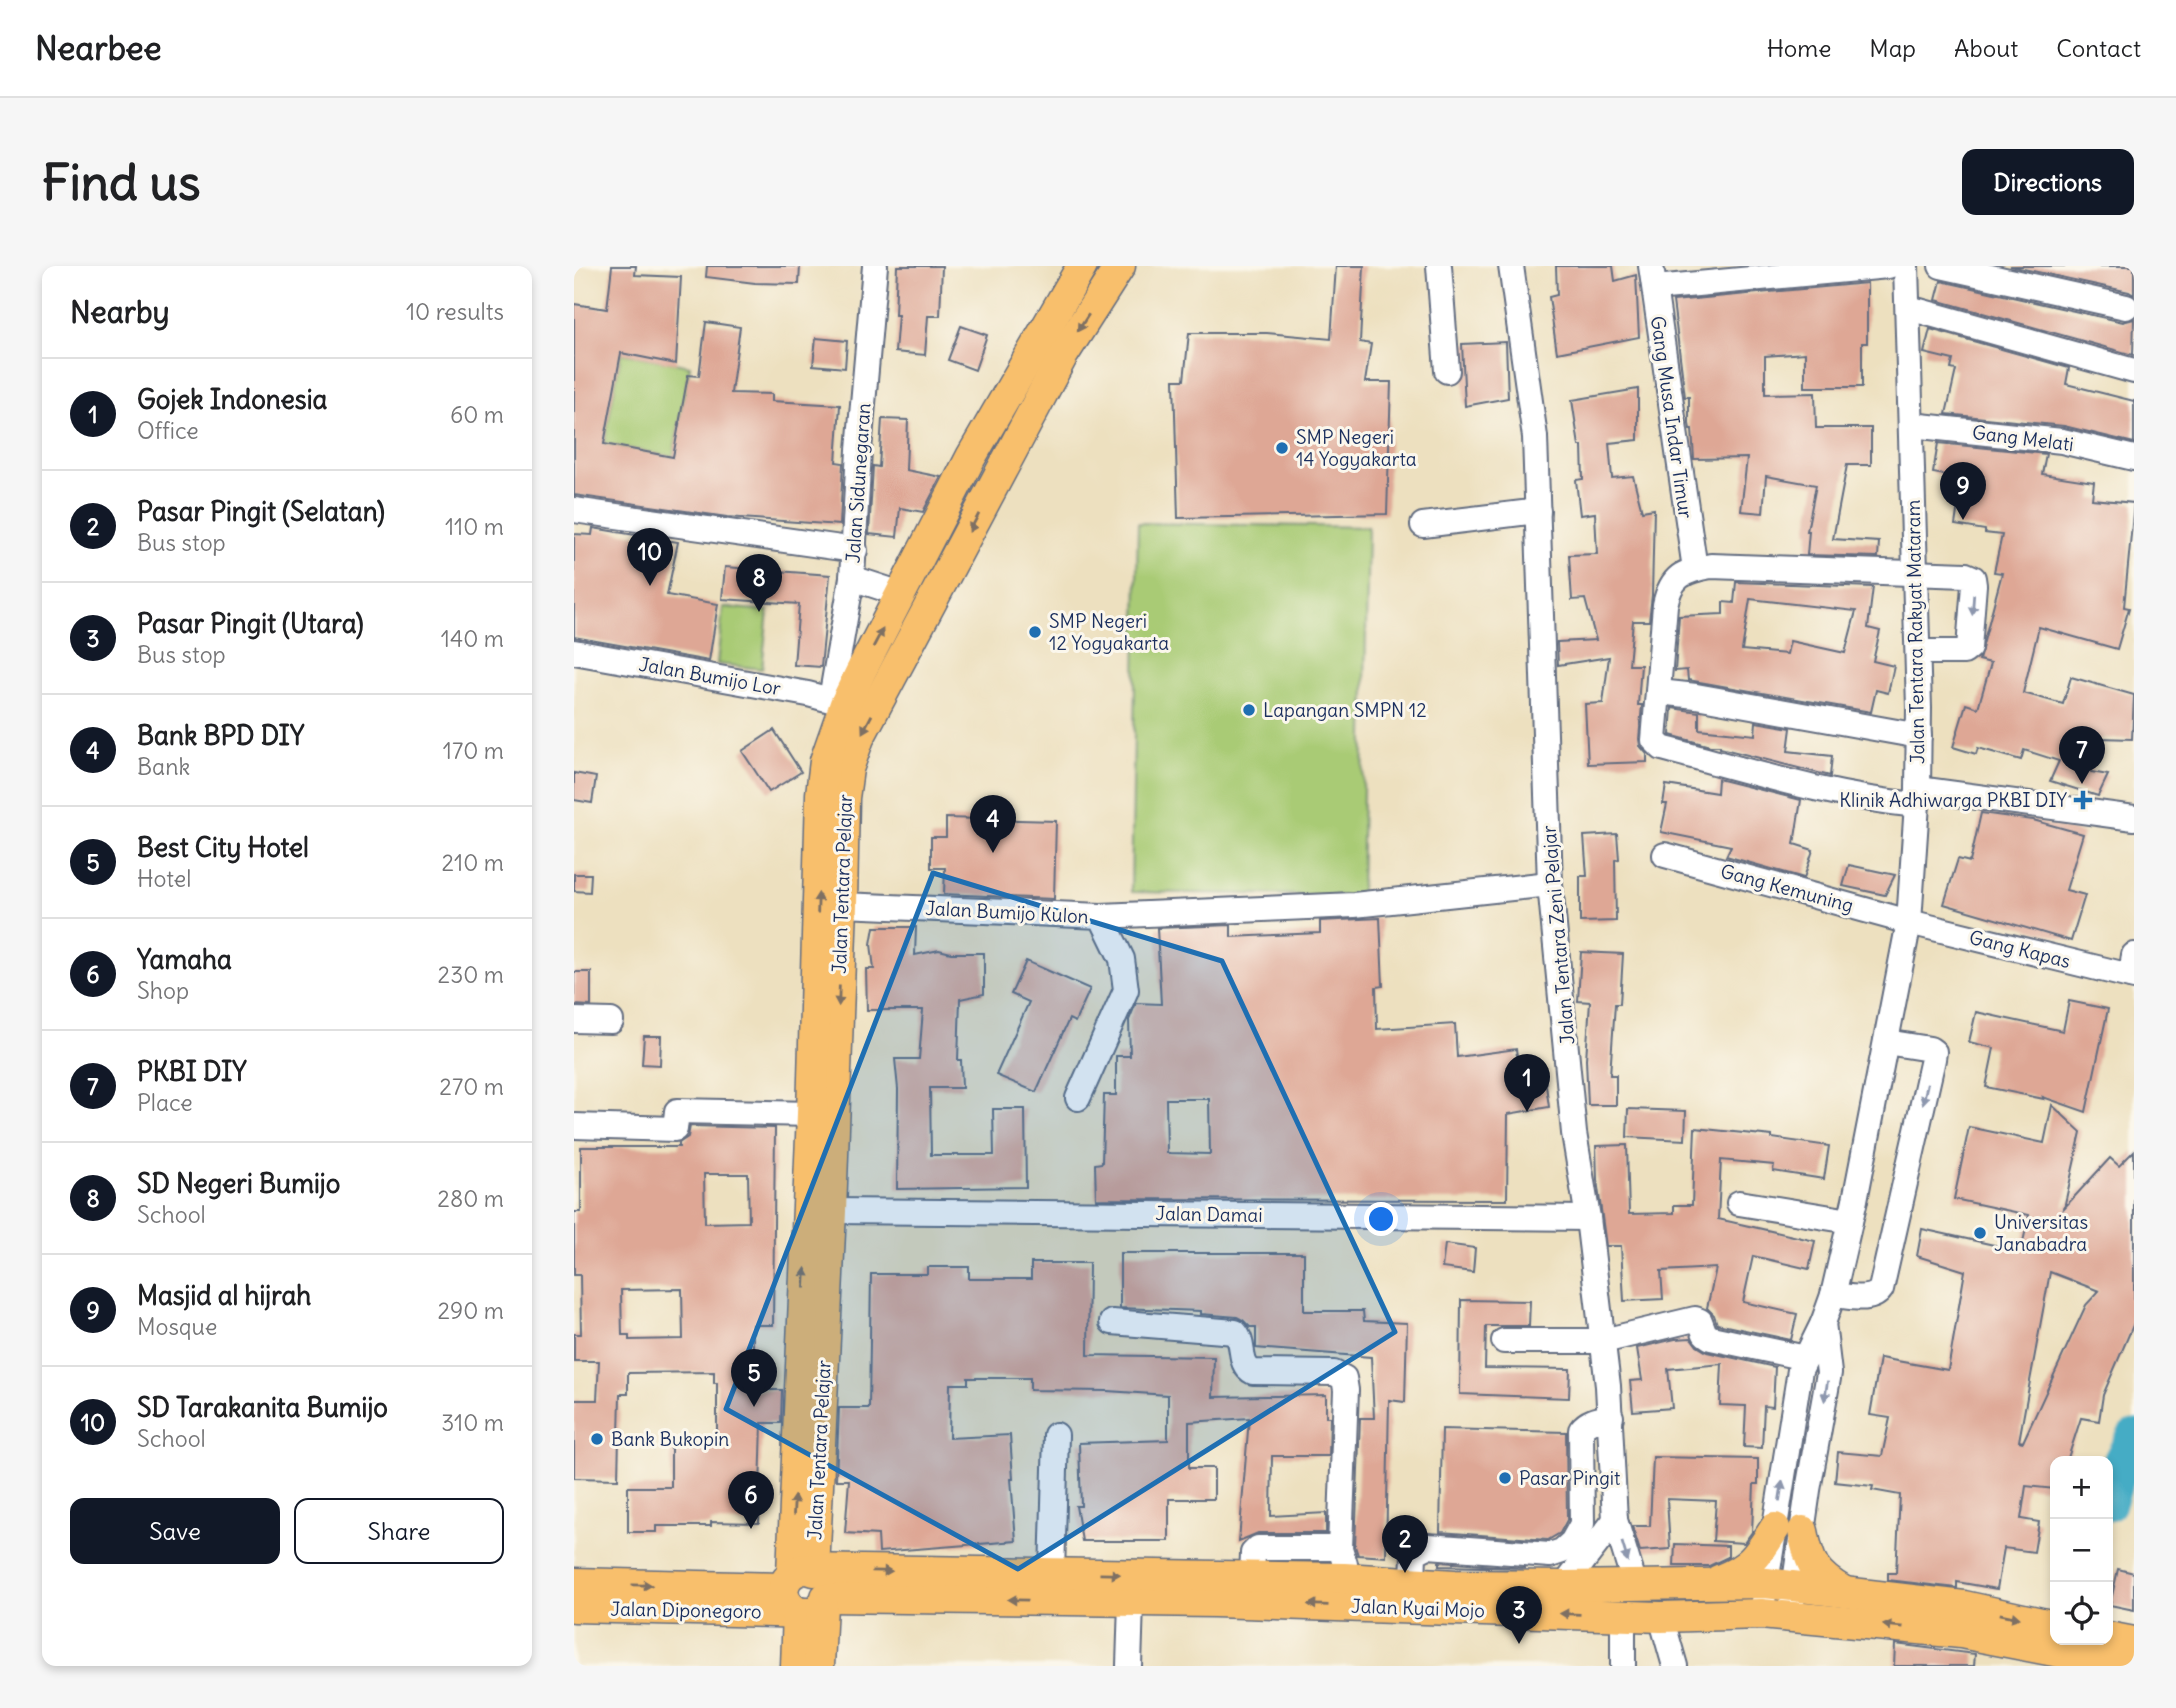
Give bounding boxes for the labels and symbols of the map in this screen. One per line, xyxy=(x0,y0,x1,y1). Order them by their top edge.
one-way arrow xyxy=(1077,314,1090,333)
street label: Gang Musa Indar Timur xyxy=(1646,314,1698,520)
street label: Jalan Sidunegaran xyxy=(840,402,876,564)
street label: Gang Melati xyxy=(1971,420,2075,456)
place label: SMP Negeri 14 Yogyakarta xyxy=(1296,425,1417,471)
marker: SMP Negeri 14 Yogyakarta xyxy=(1274,440,1290,456)
pin: 9 xyxy=(1940,462,1986,520)
street label: Jalan Tentara Rakyat Mataram xyxy=(1901,500,1929,764)
one-way arrow xyxy=(968,513,979,533)
pin: 10 xyxy=(627,528,673,586)
pin: 8 xyxy=(736,554,782,612)
one-way arrow xyxy=(1967,594,1978,616)
place label: SMP Negeri 12 Yogyakarta xyxy=(1049,609,1169,655)
marker: SMP Negeri 12 Yogyakarta xyxy=(1027,624,1043,640)
one-way arrow xyxy=(872,628,884,648)
street label: Jalan Bumijo Lor xyxy=(637,652,783,700)
place label: Lapangan SMPN 12 xyxy=(1263,698,1427,722)
marker: Lapangan SMPN 12 xyxy=(1241,702,1257,718)
one-way arrow xyxy=(861,714,873,733)
pin: 7 xyxy=(2059,726,2105,784)
place label: Klinik Adhiwarga PKBI DIY xyxy=(1839,788,2067,812)
marker: Klinik Adhiwarga PKBI DIY xyxy=(2073,790,2093,810)
street label: Jalan Tentara Pelajar xyxy=(827,793,857,974)
pin: 4 xyxy=(970,795,1016,853)
street label: Jalan Tentara Zeni Pelajar xyxy=(1536,824,1580,1046)
street label: Gang Kemuning xyxy=(1718,859,1856,917)
one-way arrow xyxy=(813,892,824,914)
street label: Jalan Bumijo Kulon xyxy=(925,896,1089,928)
street label: Gang Kapas xyxy=(1967,925,2073,973)
one-way arrow xyxy=(833,985,844,1007)
pin: 1 xyxy=(1504,1054,1550,1112)
one-way arrow xyxy=(1920,1083,1931,1105)
street label: Jalan Damai xyxy=(1155,1201,1263,1227)
your location xyxy=(1364,1202,1398,1236)
place label: Universitas Janabadra xyxy=(1994,1210,2088,1256)
marker: Universitas Janabadra xyxy=(1972,1225,1988,1241)
one-way arrow xyxy=(799,1266,810,1288)
pin: 5 xyxy=(731,1349,777,1407)
street label: Jalan Tentara Pelajar xyxy=(802,1359,836,1540)
one-way arrow xyxy=(1820,1380,1831,1402)
place label: Bank Bukopin xyxy=(611,1427,729,1451)
marker: Bank Bukopin xyxy=(589,1431,605,1447)
place label: Pasar Pingit xyxy=(1519,1466,1621,1490)
marker: Pasar Pingit xyxy=(1497,1470,1513,1486)
pin: 6 xyxy=(728,1471,774,1529)
one-way arrow xyxy=(1775,1480,1786,1502)
one-way arrow xyxy=(789,1494,800,1516)
pin: 2 xyxy=(1382,1515,1428,1573)
one-way arrow xyxy=(1620,1542,1631,1563)
one-way arrow xyxy=(871,1565,893,1577)
one-way arrow xyxy=(1099,1568,1121,1580)
one-way arrow xyxy=(631,1579,653,1591)
pin: 3 xyxy=(1496,1586,1542,1644)
one-way arrow xyxy=(1006,1594,1028,1605)
street label: Jalan Kyai Mojo xyxy=(1351,1594,1485,1622)
street label: Jalan Diponegoro xyxy=(610,1597,762,1623)
one-way arrow xyxy=(1307,1599,1329,1610)
one-way arrow xyxy=(1559,1609,1581,1620)
one-way arrow xyxy=(1999,1611,2021,1622)
one-way arrow xyxy=(1882,1621,1904,1632)

